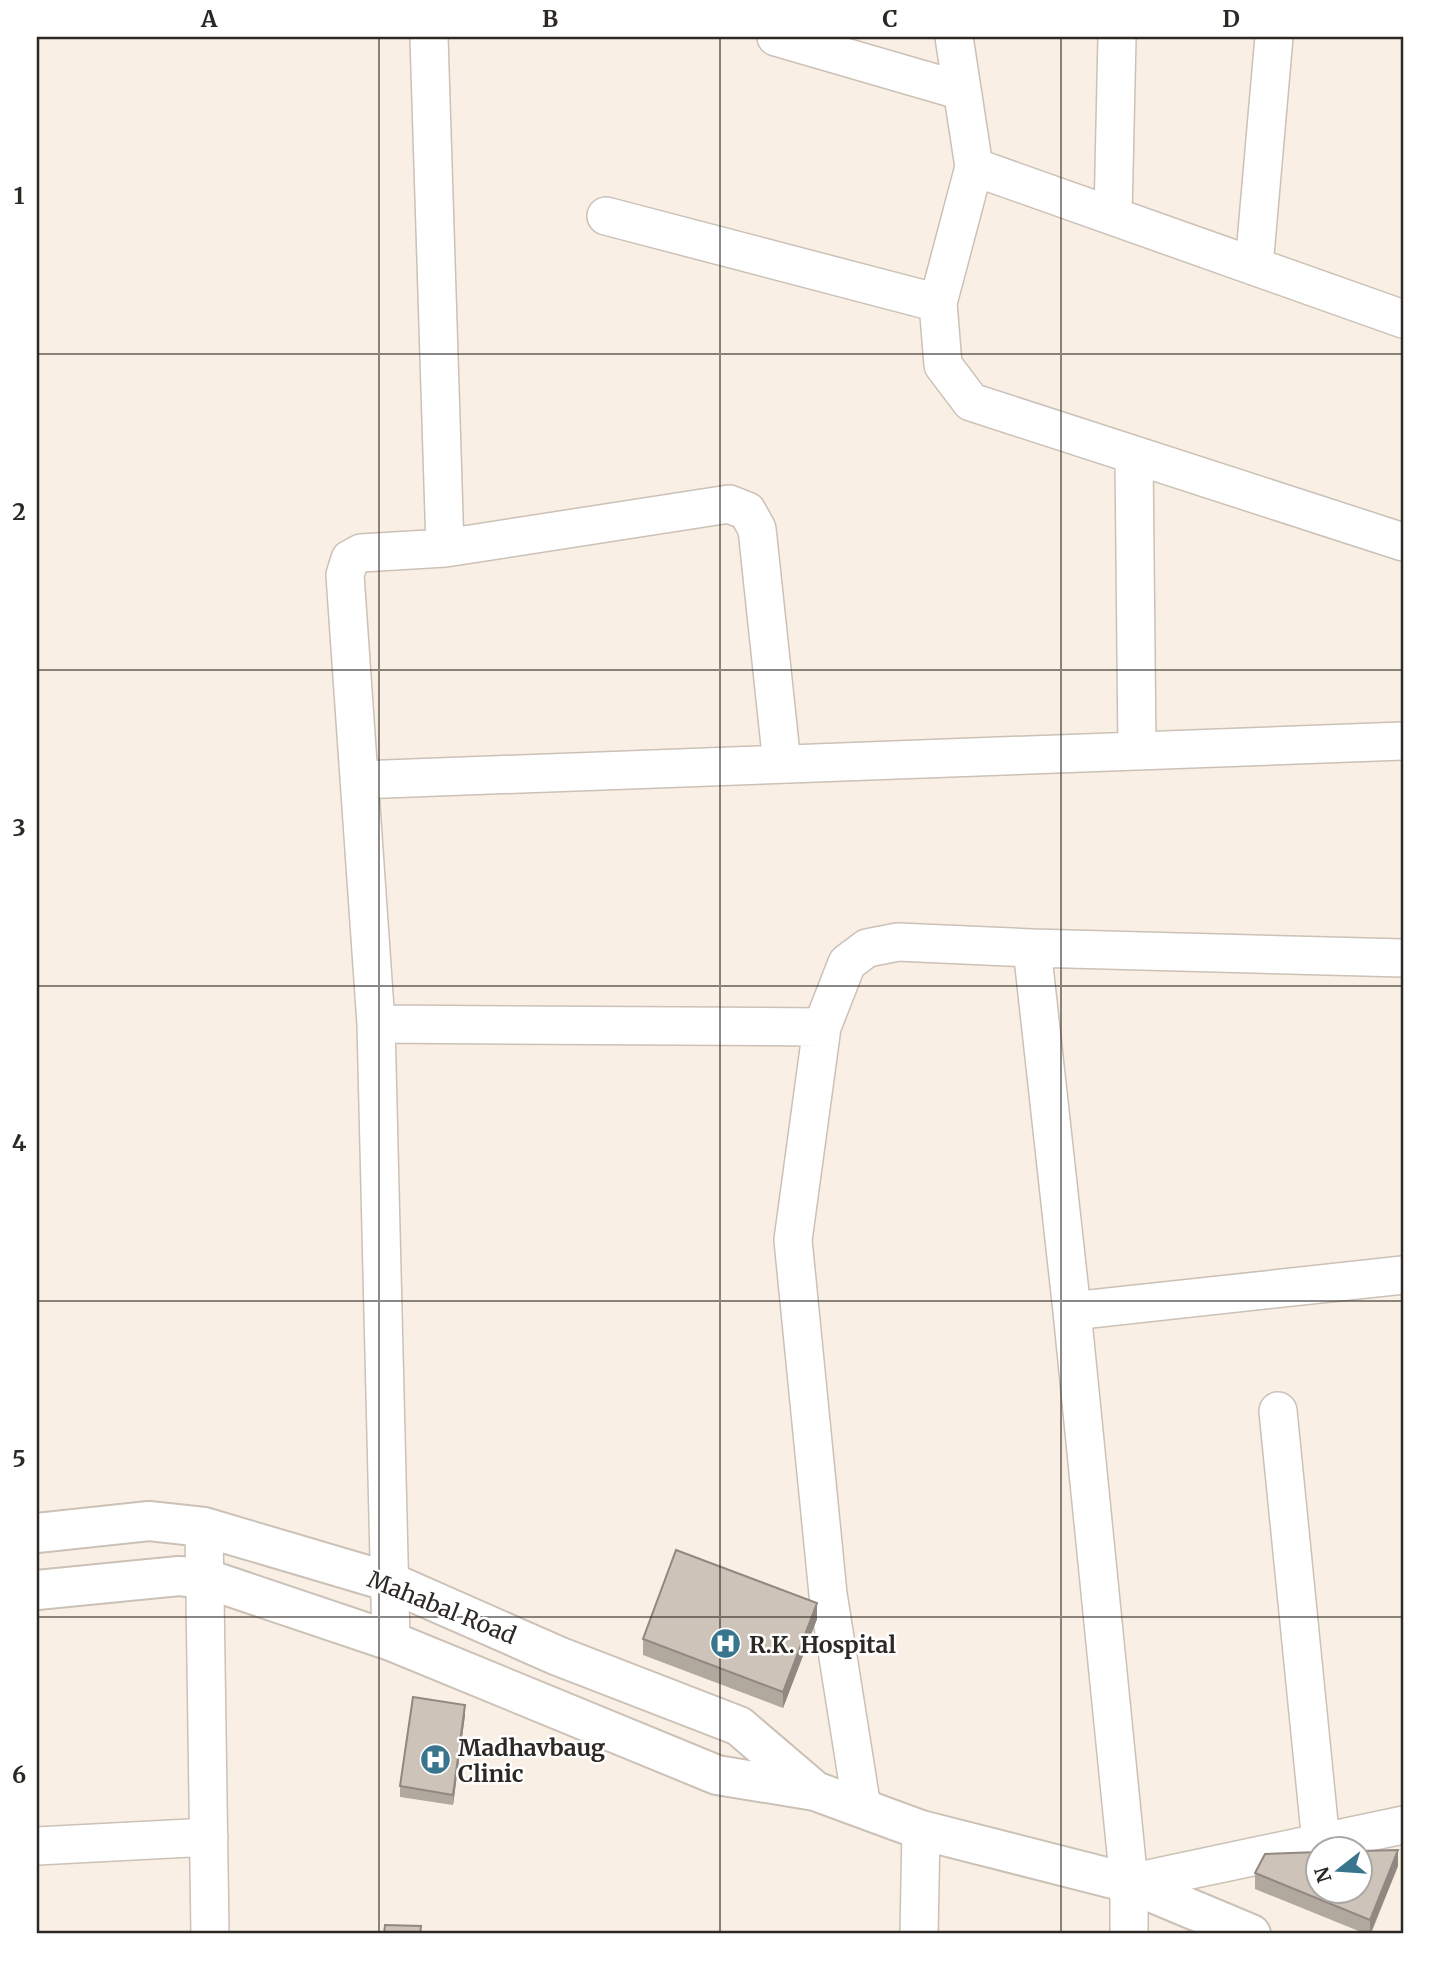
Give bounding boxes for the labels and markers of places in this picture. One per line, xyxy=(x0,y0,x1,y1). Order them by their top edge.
hospital icon: R.K. Hospital xyxy=(709,1627,743,1661)
place label: R.K. Hospital xyxy=(749,1630,896,1659)
place label: Madhavbaug Clinic xyxy=(458,1733,606,1788)
hospital icon: Madhavbaug Clinic xyxy=(418,1743,452,1777)

